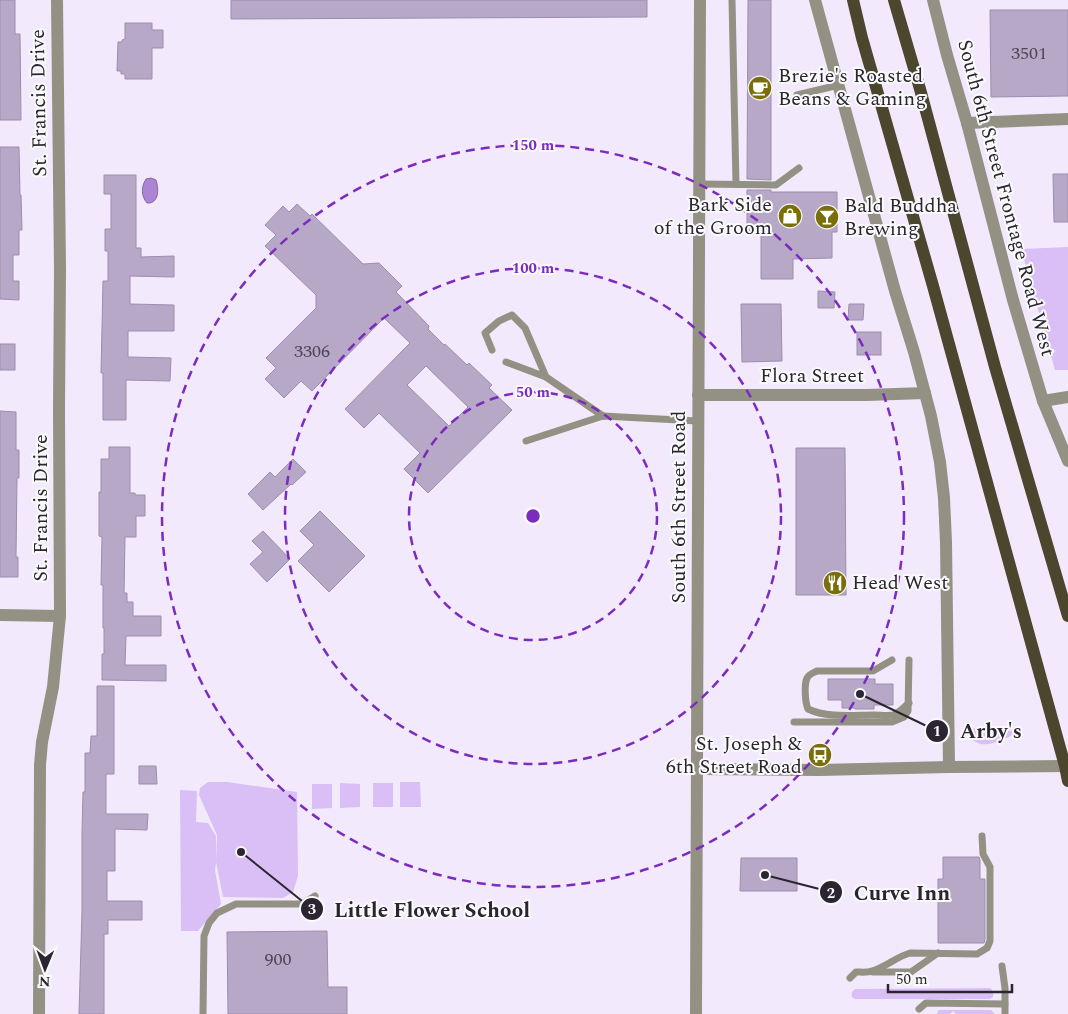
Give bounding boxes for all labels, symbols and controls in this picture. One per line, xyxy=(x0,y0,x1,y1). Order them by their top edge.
street label: St. Francis Drive xyxy=(23,29,55,177)
street label: South 6th Street Frontage Road West xyxy=(949,36,1063,360)
house number: 3501 xyxy=(1011,40,1047,67)
place label: Brezie's Roasted Beans & Gaming xyxy=(778,61,926,114)
cafe icon: Brezie's Roasted Beans & Gaming xyxy=(747,75,773,101)
text: 150 m xyxy=(512,134,555,157)
place label: Bark Side of the Groom xyxy=(654,190,772,243)
place label: Bald Buddha Brewing xyxy=(844,191,957,244)
shop icon: Bark Side of the Groom xyxy=(777,203,803,229)
bar icon: Bald Buddha Brewing xyxy=(814,204,840,230)
text: 100 m xyxy=(512,257,555,280)
house number: 3306 xyxy=(294,338,330,365)
street label: Flora Street xyxy=(760,361,864,391)
text: 50 m xyxy=(516,381,551,404)
street label: South 6th Street Road xyxy=(664,410,694,604)
street label: St. Francis Drive xyxy=(26,434,56,582)
centre of rings xyxy=(524,507,542,525)
place label: Head West xyxy=(852,568,948,598)
restaurant icon: Head West xyxy=(822,570,848,596)
callout: Arby's xyxy=(925,713,1032,749)
text: Arby's xyxy=(960,716,1022,748)
text: 1 xyxy=(933,720,941,743)
place label: St. Joseph & 6th Street Road xyxy=(666,729,802,782)
bus stop icon: St. Joseph & 6th Street Road xyxy=(807,742,833,768)
callout: Curve Inn xyxy=(819,874,960,910)
text: Curve Inn xyxy=(854,878,950,910)
text: 2 xyxy=(827,882,835,905)
callout: Little Flower School xyxy=(299,891,540,927)
text: Little Flower School xyxy=(334,895,530,927)
text: 3 xyxy=(308,898,316,921)
north arrow xyxy=(20,944,70,994)
house number: 900 xyxy=(265,946,292,973)
scale bar xyxy=(888,962,1012,994)
text: 50 m xyxy=(896,968,928,991)
text: N xyxy=(39,971,51,992)

